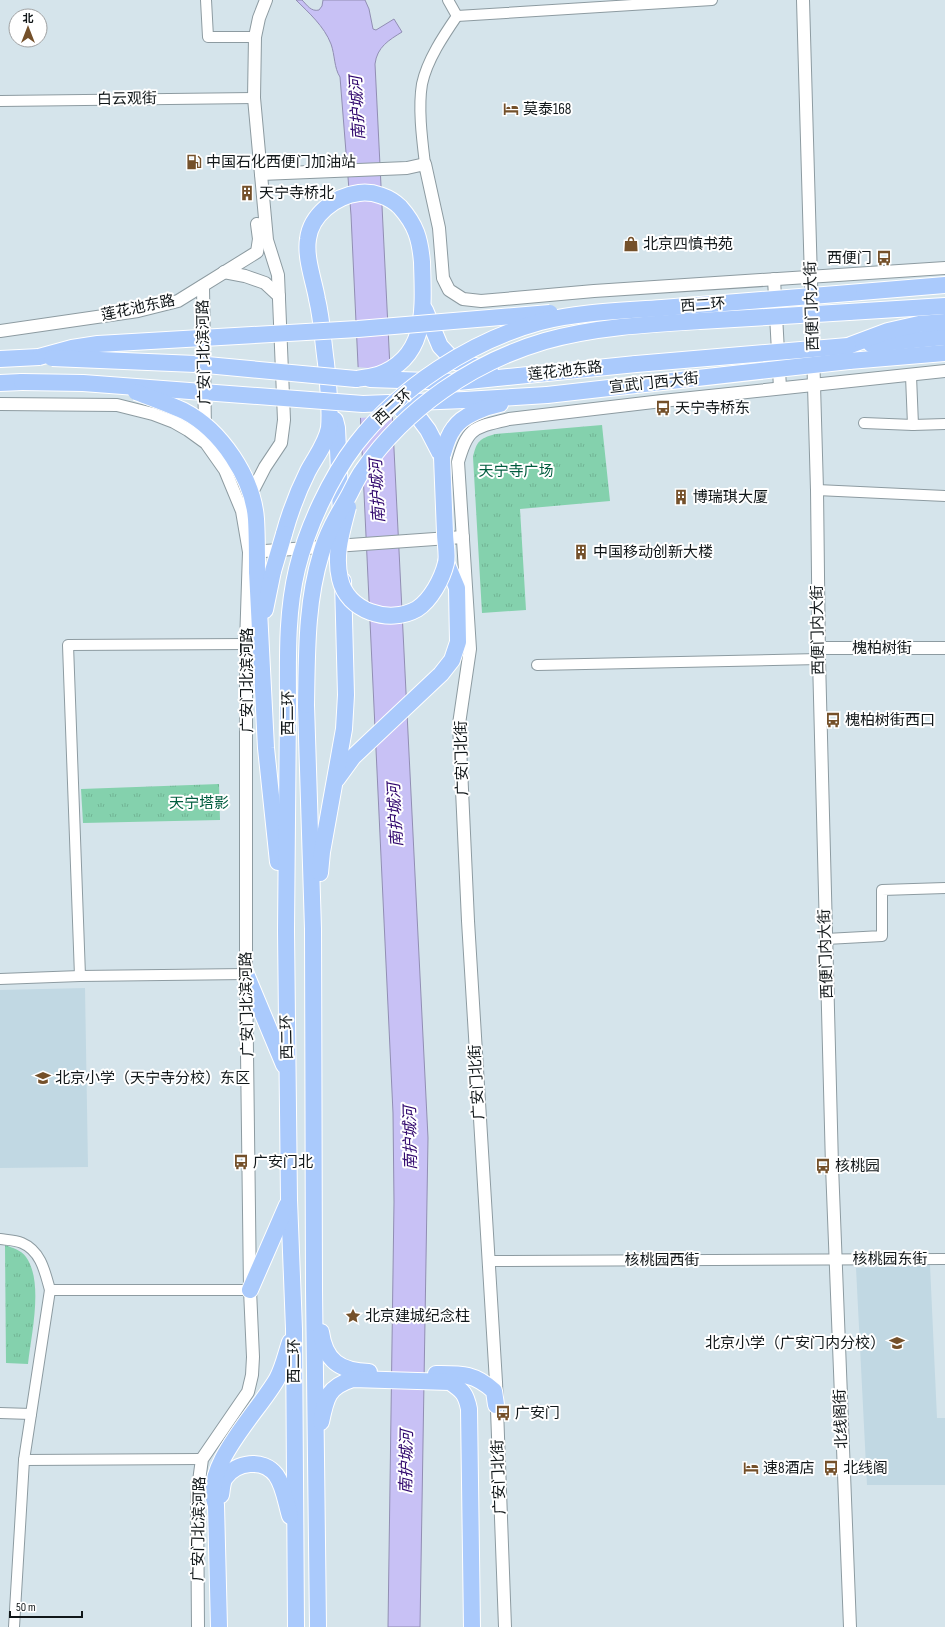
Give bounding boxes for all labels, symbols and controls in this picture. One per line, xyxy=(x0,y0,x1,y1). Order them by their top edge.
north arrow xyxy=(8,8,48,48)
text: 北 xyxy=(23,12,34,25)
water label: 南护城河 xyxy=(347,73,369,140)
street label: 白云观街 xyxy=(97,89,157,109)
hotel icon: 莫泰168 xyxy=(502,100,520,118)
place label: 莫泰168 xyxy=(523,100,571,119)
fuel station icon: 中国石化西便门加油站 xyxy=(185,153,203,171)
place label: 中国石化西便门加油站 xyxy=(206,153,356,172)
building icon: 天宁寺桥北 xyxy=(238,184,256,202)
place label: 天宁寺桥北 xyxy=(259,184,334,203)
shop icon: 北京四慎书苑 xyxy=(622,235,640,253)
place label: 北京四慎书苑 xyxy=(643,235,733,254)
place label: 西便门 xyxy=(827,249,872,268)
bus stop icon: 西便门 xyxy=(875,249,893,267)
street label: 西便门内大街 xyxy=(801,261,823,351)
street label: 莲花池东路 xyxy=(99,291,177,325)
street label: 西二环 xyxy=(680,294,726,316)
street label: 广安门北滨河路 xyxy=(194,299,214,405)
street label: 莲花池东路 xyxy=(527,358,603,384)
street label: 宣武门西大街 xyxy=(608,369,700,397)
street label: 西二环 xyxy=(370,385,416,429)
bus stop icon: 天宁寺桥东 xyxy=(654,399,672,417)
place label: 天宁寺桥东 xyxy=(675,399,750,418)
water label: 南护城河 xyxy=(367,456,389,523)
park label: 天宁寺广场 xyxy=(478,462,554,481)
building icon: 博瑞琪大厦 xyxy=(672,488,690,506)
place label: 博瑞琪大厦 xyxy=(693,488,768,507)
building icon: 中国移动创新大楼 xyxy=(572,543,590,561)
place label: 中国移动创新大楼 xyxy=(593,543,713,562)
street label: 西便门内大街 xyxy=(808,585,828,675)
street label: 广安门北滨河路 xyxy=(238,627,257,733)
street label: 槐柏树街 xyxy=(852,639,912,658)
street label: 西二环 xyxy=(279,690,298,736)
bus stop icon: 槐柏树街西口 xyxy=(824,711,842,729)
place label: 槐柏树街西口 xyxy=(845,711,935,730)
street label: 广安门北街 xyxy=(452,720,472,796)
water label: 南护城河 xyxy=(385,780,407,847)
park label: 天宁塔影 xyxy=(169,794,229,813)
street label: 西便门内大街 xyxy=(815,909,837,999)
street label: 广安门北滨河路 xyxy=(237,951,257,1057)
street label: 西二环 xyxy=(277,1014,297,1060)
street label: 广安门北街 xyxy=(466,1044,488,1120)
school or university icon: 北京小学（天宁寺分校）东区 xyxy=(34,1069,52,1087)
place label: 北京小学（天宁寺分校）东区 xyxy=(55,1069,250,1088)
water label: 南护城河 xyxy=(401,1103,421,1170)
bus stop icon: 广安门北 xyxy=(232,1153,250,1171)
place label: 广安门北 xyxy=(253,1153,313,1172)
bus stop icon: 核桃园 xyxy=(814,1157,832,1175)
place label: 核桃园 xyxy=(835,1157,880,1176)
street label: 核桃园东街 xyxy=(852,1250,928,1269)
street label: 核桃园西街 xyxy=(624,1251,700,1270)
place icon: 北京建城纪念柱 xyxy=(344,1307,362,1325)
place label: 北京建城纪念柱 xyxy=(365,1307,470,1326)
place label: 北京小学（广安门内分校） xyxy=(705,1334,885,1353)
school or university icon: 北京小学（广安门内分校） xyxy=(888,1334,906,1352)
street label: 西二环 xyxy=(285,1338,304,1384)
street label: 北线阁街 xyxy=(830,1389,852,1449)
bus stop icon: 广安门 xyxy=(494,1404,512,1422)
place label: 广安门 xyxy=(515,1404,560,1423)
water label: 南护城河 xyxy=(397,1427,417,1494)
street label: 广安门北街 xyxy=(488,1439,510,1515)
hotel icon: 速8酒店 xyxy=(742,1459,760,1477)
place label: 速8酒店 xyxy=(763,1459,815,1478)
bus stop icon: 北线阁 xyxy=(822,1459,840,1477)
place label: 北线阁 xyxy=(843,1459,888,1478)
street label: 广安门北滨河路 xyxy=(189,1476,209,1582)
scale bar xyxy=(10,1593,82,1619)
text: 50 m xyxy=(16,1600,36,1615)

